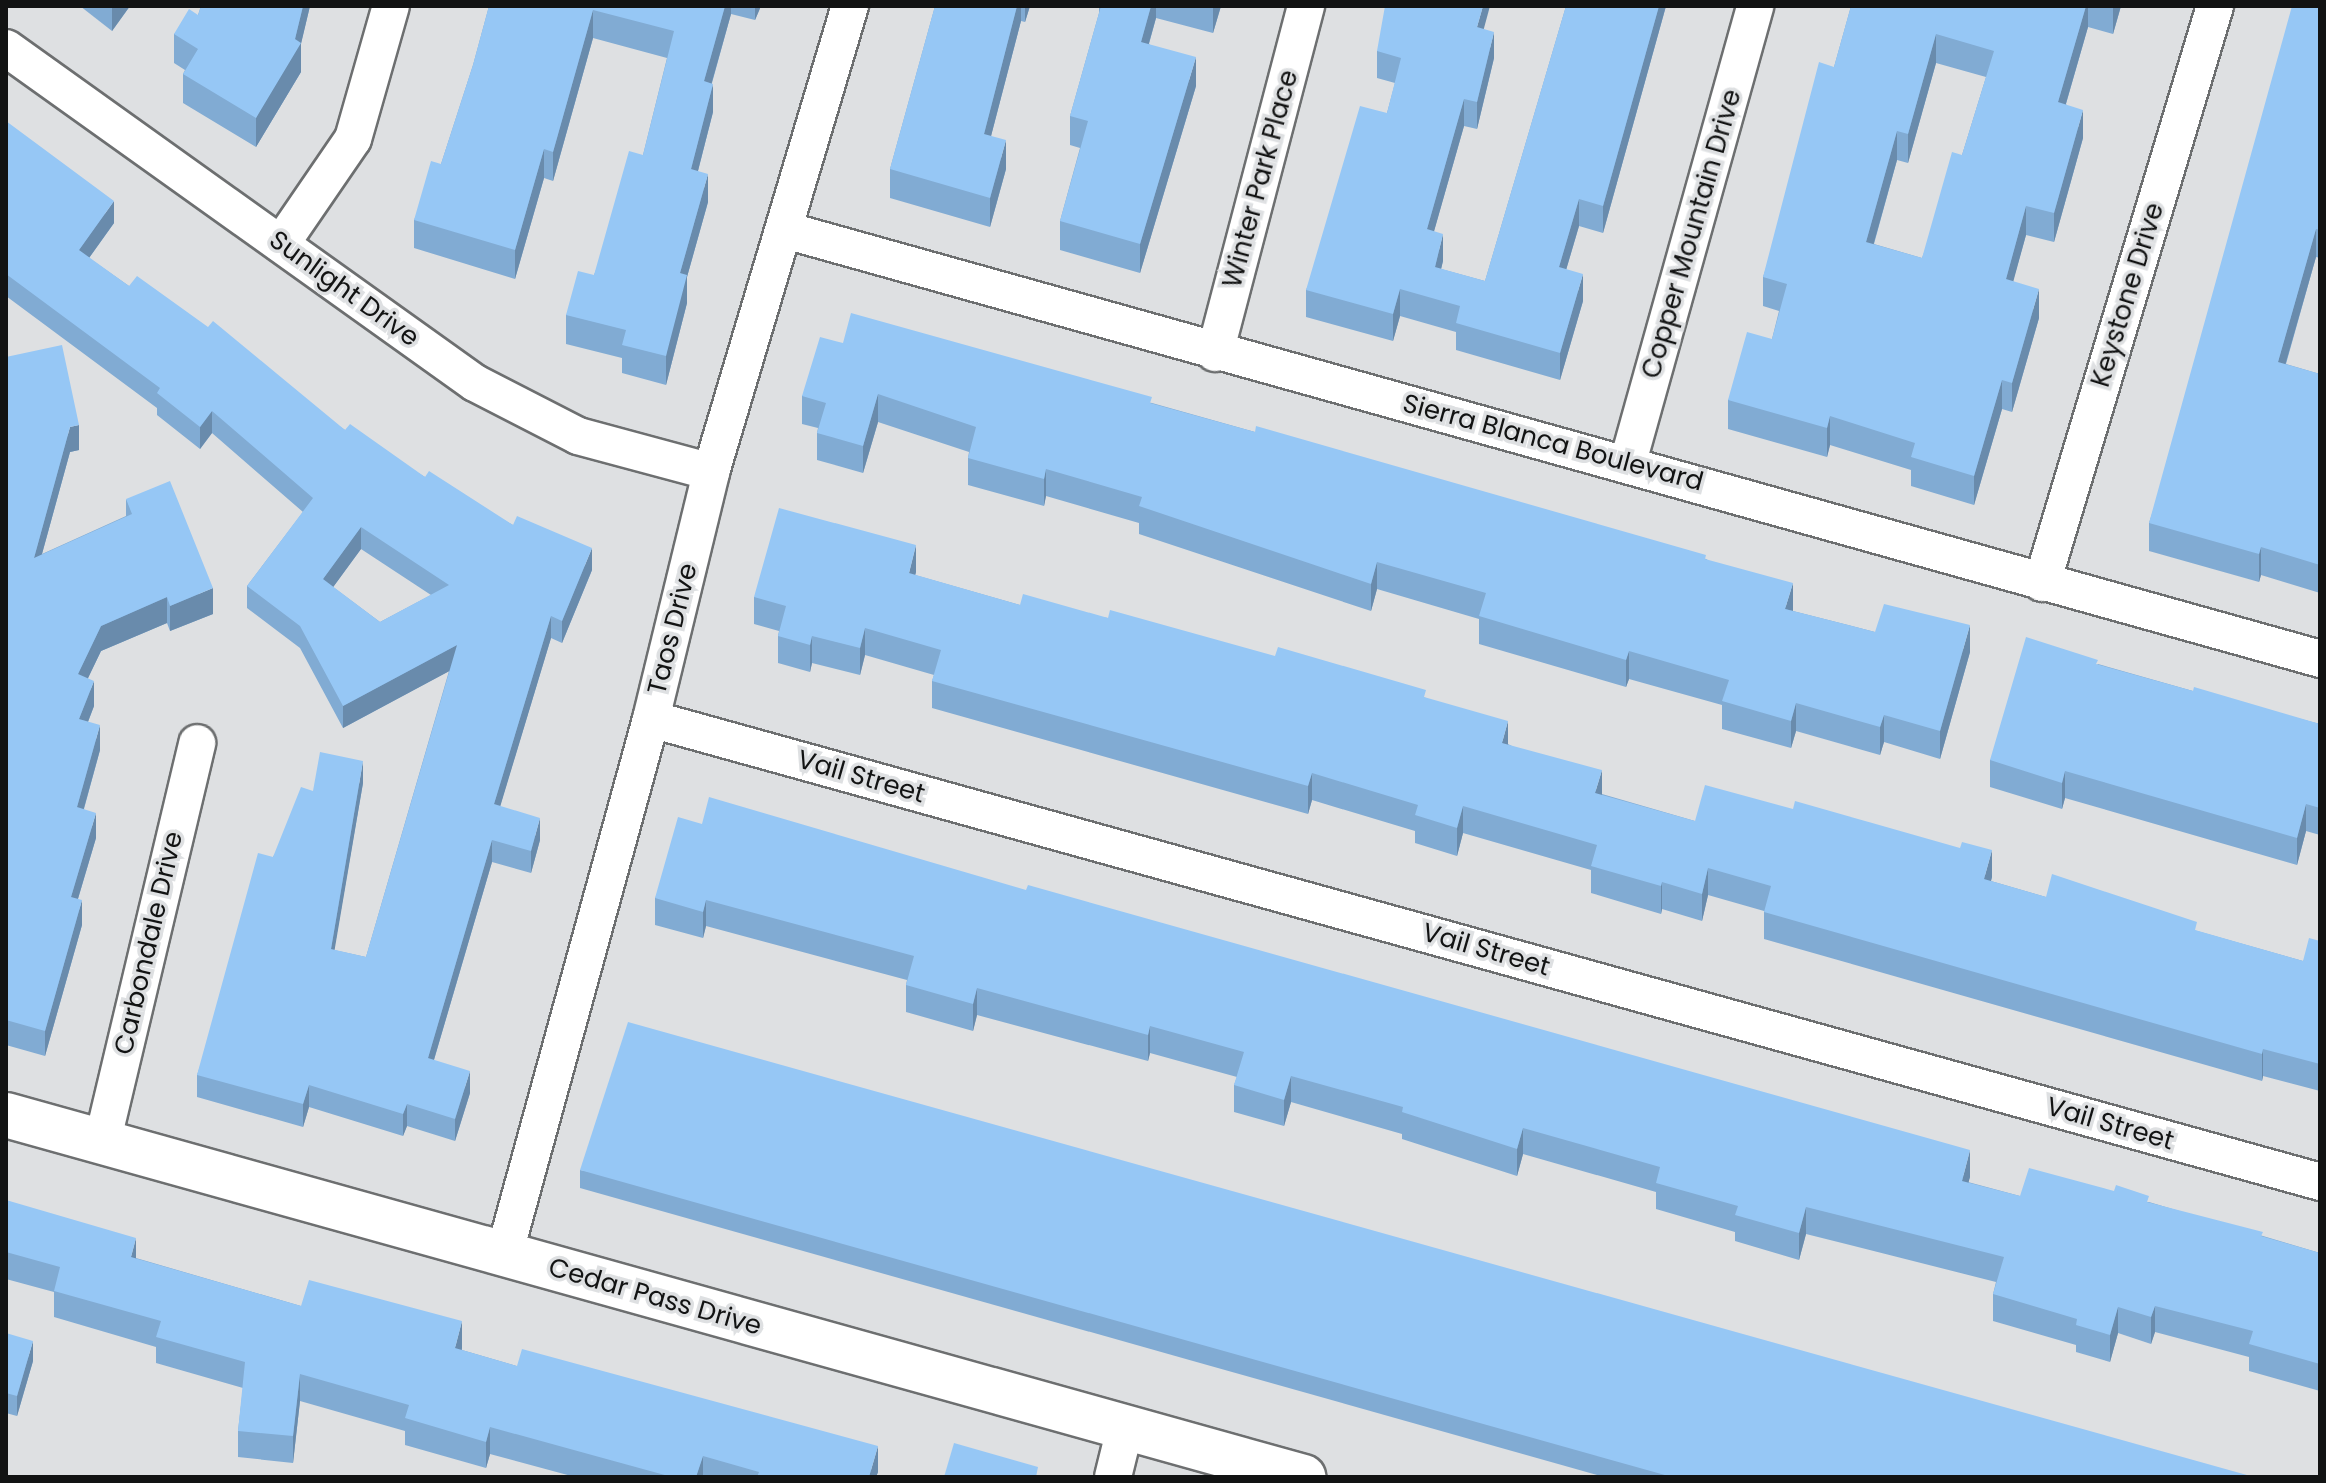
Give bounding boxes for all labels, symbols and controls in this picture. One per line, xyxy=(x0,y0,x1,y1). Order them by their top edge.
street label: Winter Park Place xyxy=(1217,67,1305,291)
street label: Copper Mountain Drive xyxy=(1636,86,1748,382)
street label: Keystone Drive xyxy=(2085,199,2171,391)
street label: Sunlight Drive xyxy=(263,224,425,354)
street label: Sierra Blanca Boulevard xyxy=(1399,388,1707,498)
street label: Taos Drive xyxy=(642,560,704,698)
street label: Vail Street xyxy=(794,744,928,810)
street label: Carbondale Drive xyxy=(108,828,190,1058)
street label: Vail Street xyxy=(1419,917,1553,983)
street label: Vail Street xyxy=(2043,1091,2177,1157)
street label: Cedar Pass Drive xyxy=(545,1252,765,1342)

